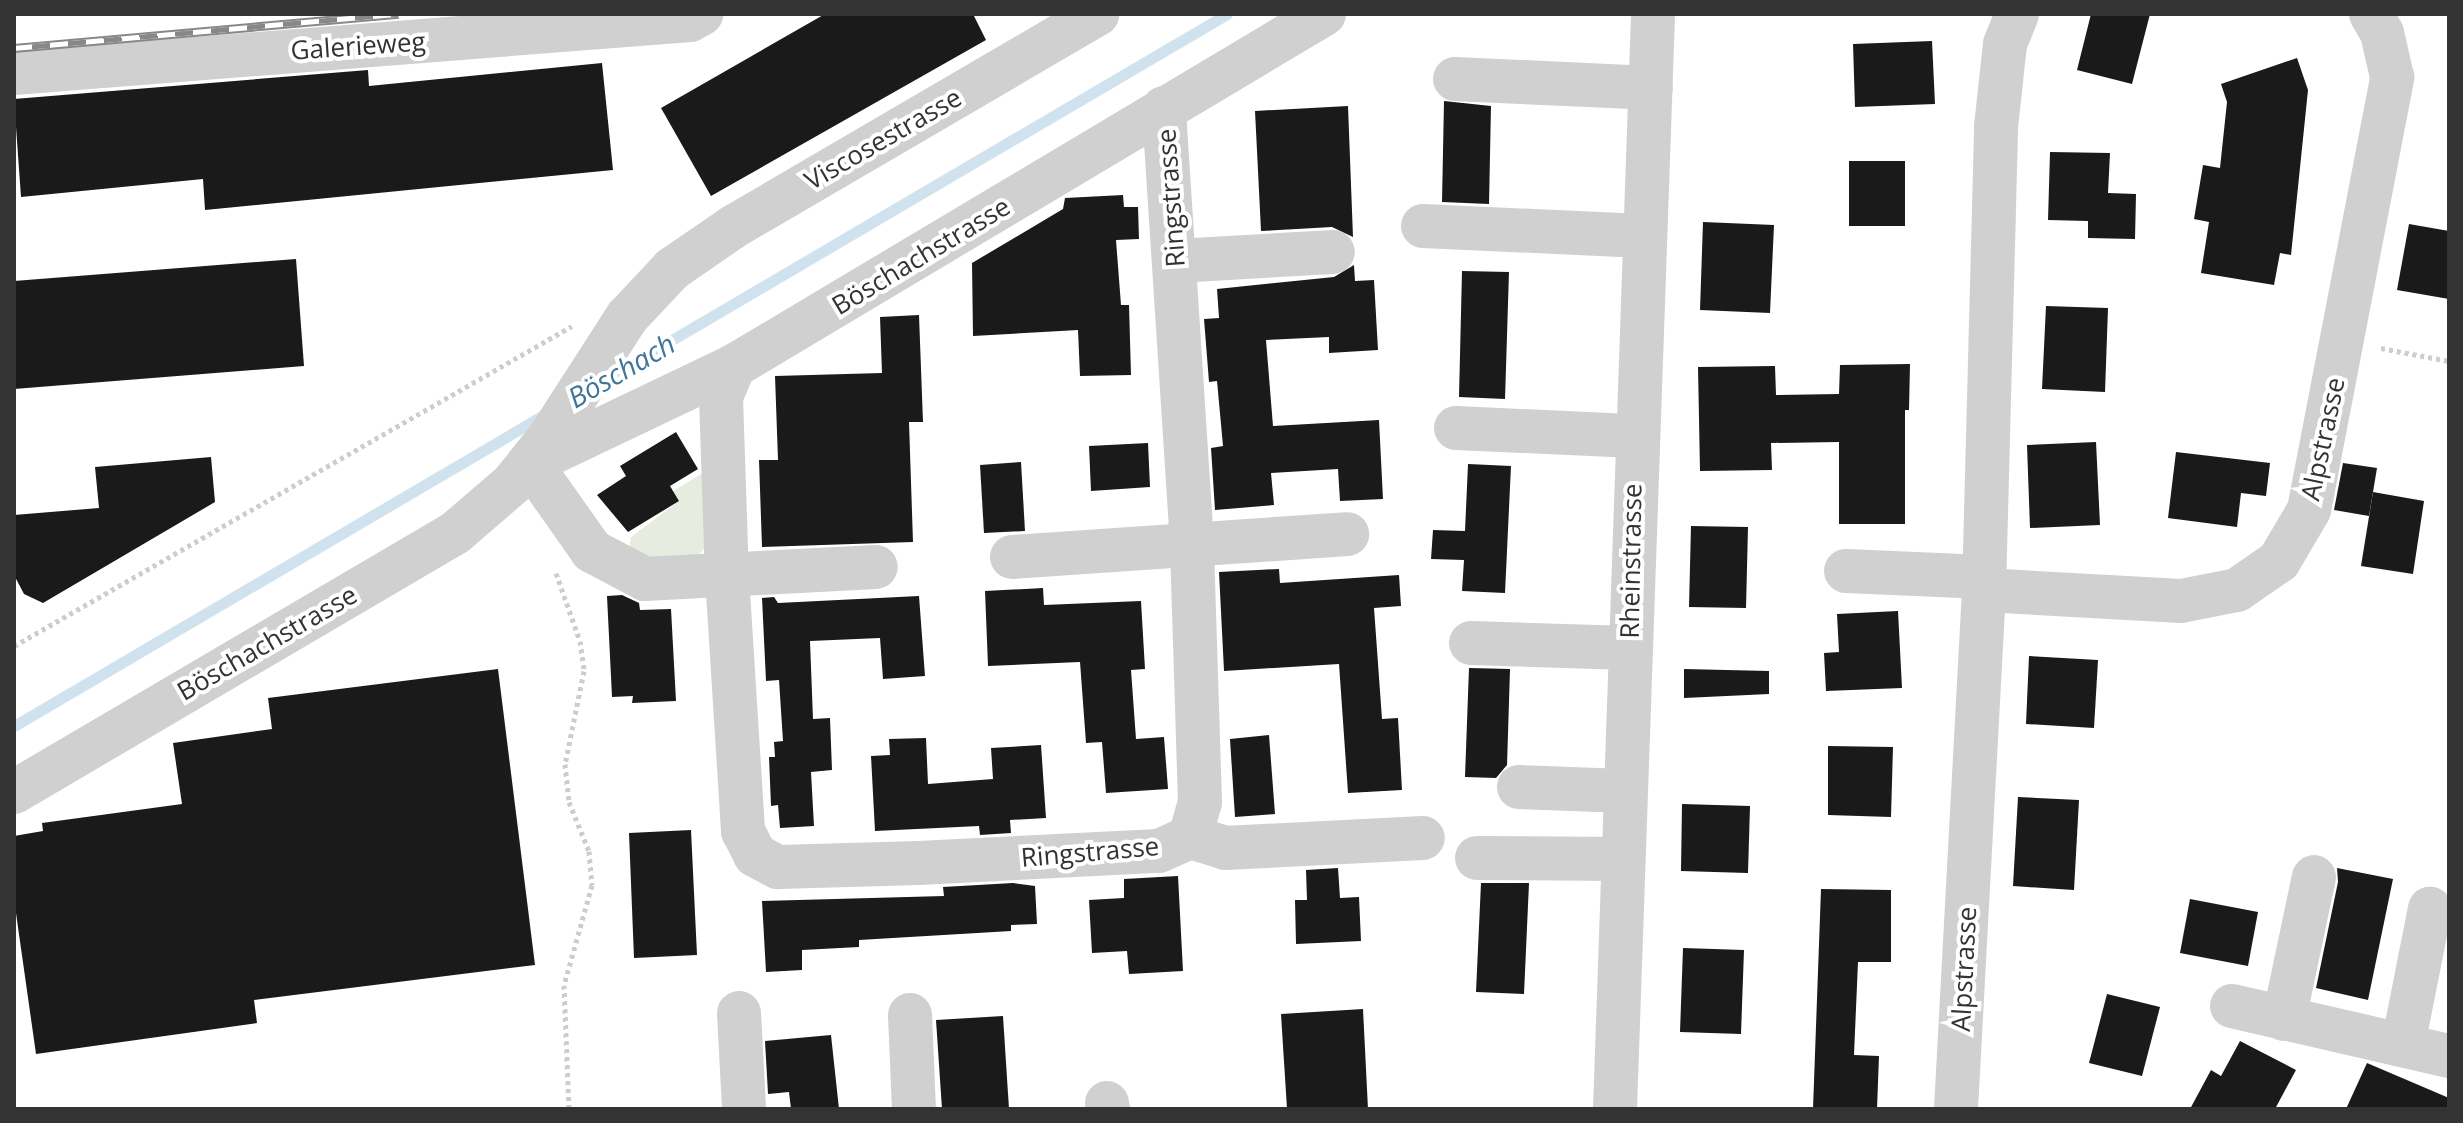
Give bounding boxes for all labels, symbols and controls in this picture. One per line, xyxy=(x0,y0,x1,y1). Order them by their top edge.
street label: Galerieweg xyxy=(289,26,427,66)
street label: Viscosestrasse xyxy=(799,82,967,196)
street label: Ringstrasse xyxy=(1151,128,1191,268)
street label: Böschachstrasse xyxy=(826,191,1016,321)
water label: Böschach xyxy=(561,326,681,414)
street label: Alpstrasse xyxy=(2295,375,2351,503)
street label: Rheinstrasse xyxy=(1614,483,1648,639)
street label: Böschachstrasse xyxy=(172,579,362,707)
street label: Ringstrasse xyxy=(1020,830,1160,874)
street label: Alpstrasse xyxy=(1945,906,1983,1032)

